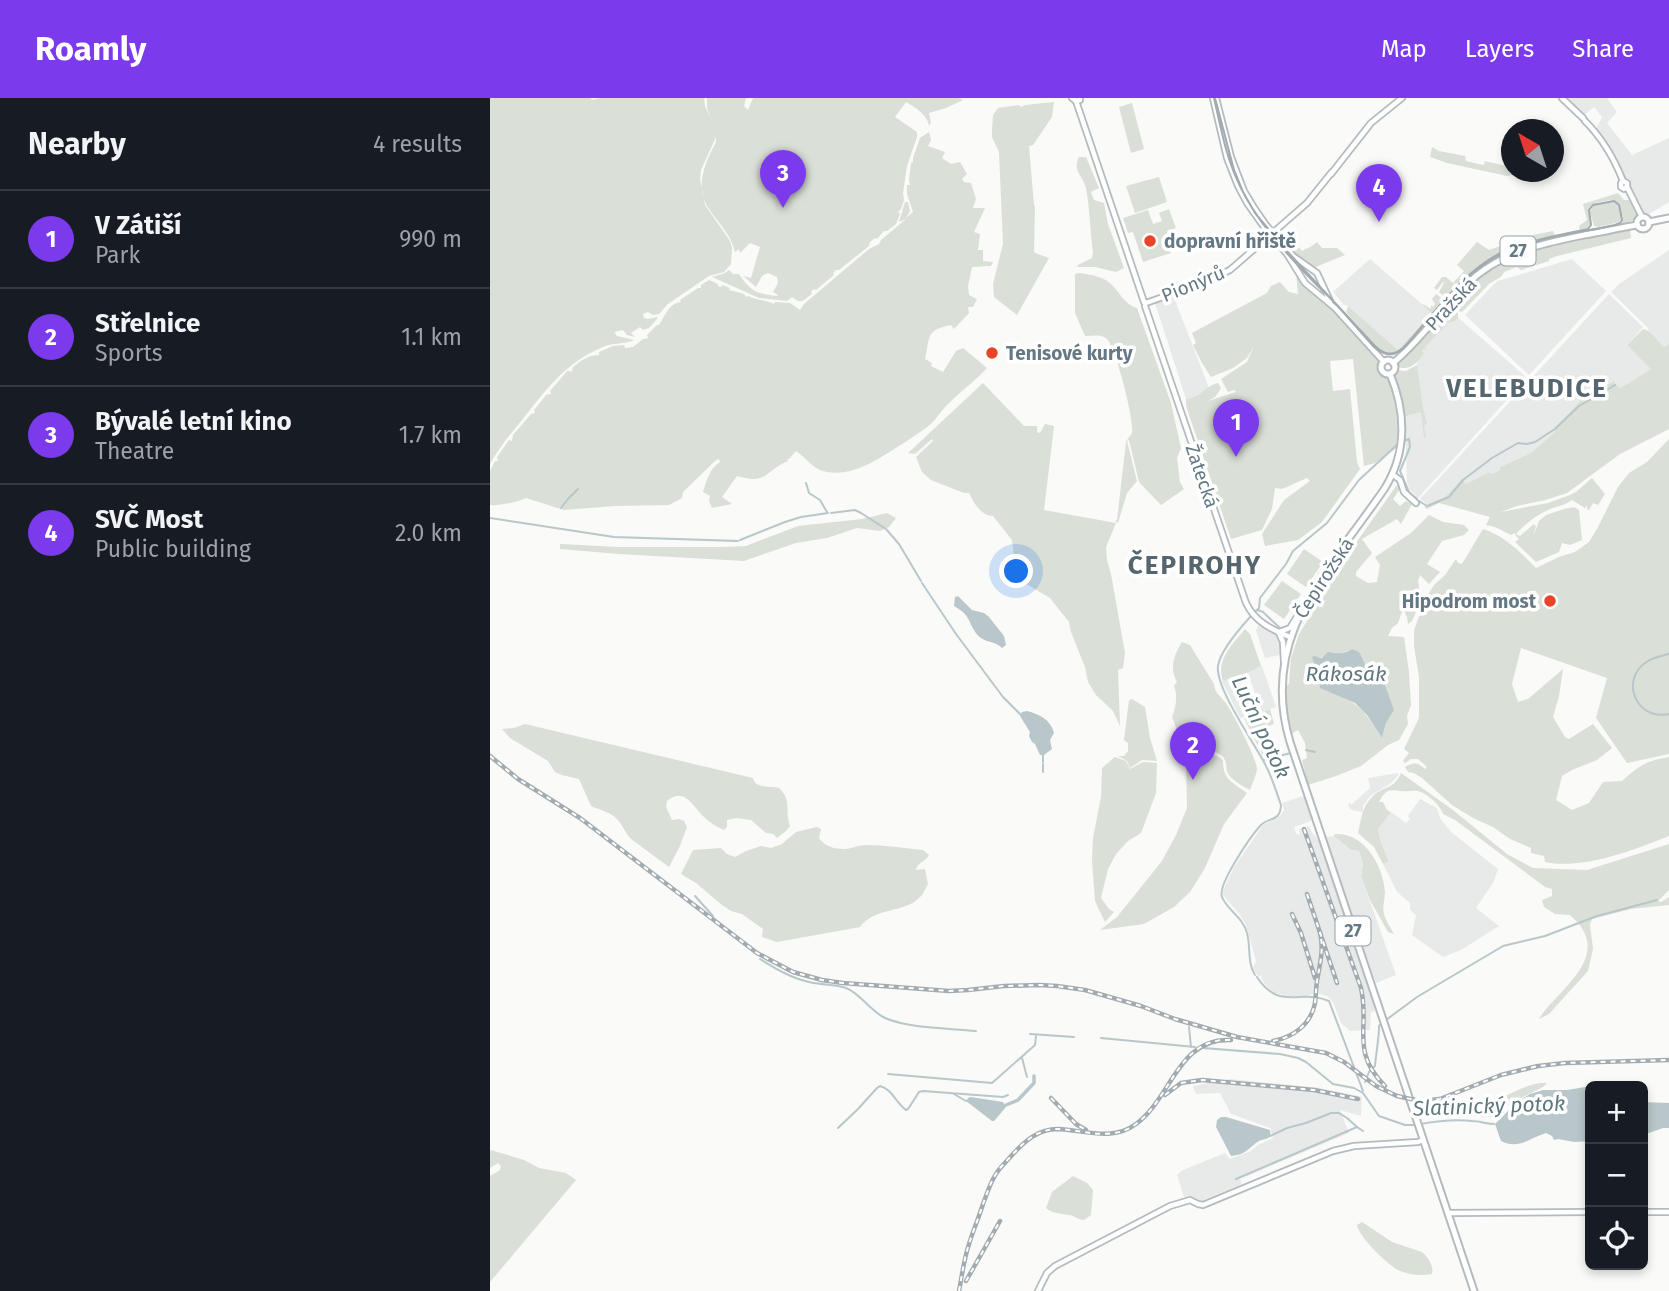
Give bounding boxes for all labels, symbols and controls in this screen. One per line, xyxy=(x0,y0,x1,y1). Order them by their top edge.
text: Roamly xyxy=(35,29,146,69)
text: Map xyxy=(1381,35,1427,63)
text: Layers xyxy=(1465,35,1534,63)
text: Share xyxy=(1572,35,1634,63)
north arrow xyxy=(1501,119,1564,182)
text: Nearby xyxy=(28,126,126,162)
text: 4 results xyxy=(373,130,462,158)
pin: 3 xyxy=(760,150,806,208)
pin: 4 xyxy=(1356,164,1402,222)
text: V Zátiší xyxy=(95,210,181,241)
text: 1 xyxy=(46,225,56,253)
text: 990 m xyxy=(399,225,462,253)
place label: dopravní hřiště xyxy=(1164,230,1296,253)
marker: dopravní hřiště xyxy=(1142,233,1158,249)
road number: 27 xyxy=(1500,236,1536,266)
text: Park xyxy=(95,241,140,269)
street label: Pionýrů xyxy=(1158,261,1228,307)
street label: Pražská xyxy=(1421,273,1481,335)
text: Střelnice xyxy=(95,308,200,339)
text: 2 xyxy=(45,323,57,351)
text: 1.1 km xyxy=(401,323,462,351)
text: Sports xyxy=(95,339,163,367)
place label: Tenisové kurty xyxy=(1006,342,1133,365)
marker: Tenisové kurty xyxy=(984,345,1000,361)
district label: VELEBUDICE xyxy=(1445,373,1608,404)
pin: 1 xyxy=(1213,399,1259,457)
text: Bývalé letní kino xyxy=(95,406,292,437)
text: 3 xyxy=(45,421,57,449)
text: 1.7 km xyxy=(399,421,462,449)
text: Theatre xyxy=(95,437,174,465)
street label: Žatecká xyxy=(1180,441,1224,511)
text: SVČ Most xyxy=(95,504,203,535)
text: 4 xyxy=(45,519,58,547)
text: 2.0 km xyxy=(395,519,462,547)
street label: Čepirožská xyxy=(1289,533,1359,623)
text: Public building xyxy=(95,535,251,563)
district label: ČEPIROHY xyxy=(1128,549,1262,581)
your location xyxy=(999,554,1033,588)
place label: Hipodrom most xyxy=(1402,590,1537,613)
marker: Hipodrom most xyxy=(1542,593,1558,609)
water label: Rákosák xyxy=(1306,661,1386,687)
water label: Luční potok xyxy=(1226,671,1296,783)
pin: 2 xyxy=(1170,722,1216,780)
road number: 27 xyxy=(1336,916,1370,946)
map controls xyxy=(1585,1081,1648,1270)
button: + xyxy=(1585,1081,1648,1144)
water label: Slatinický potok xyxy=(1411,1090,1566,1122)
button: − xyxy=(1585,1144,1648,1207)
button: locate xyxy=(1585,1207,1648,1270)

